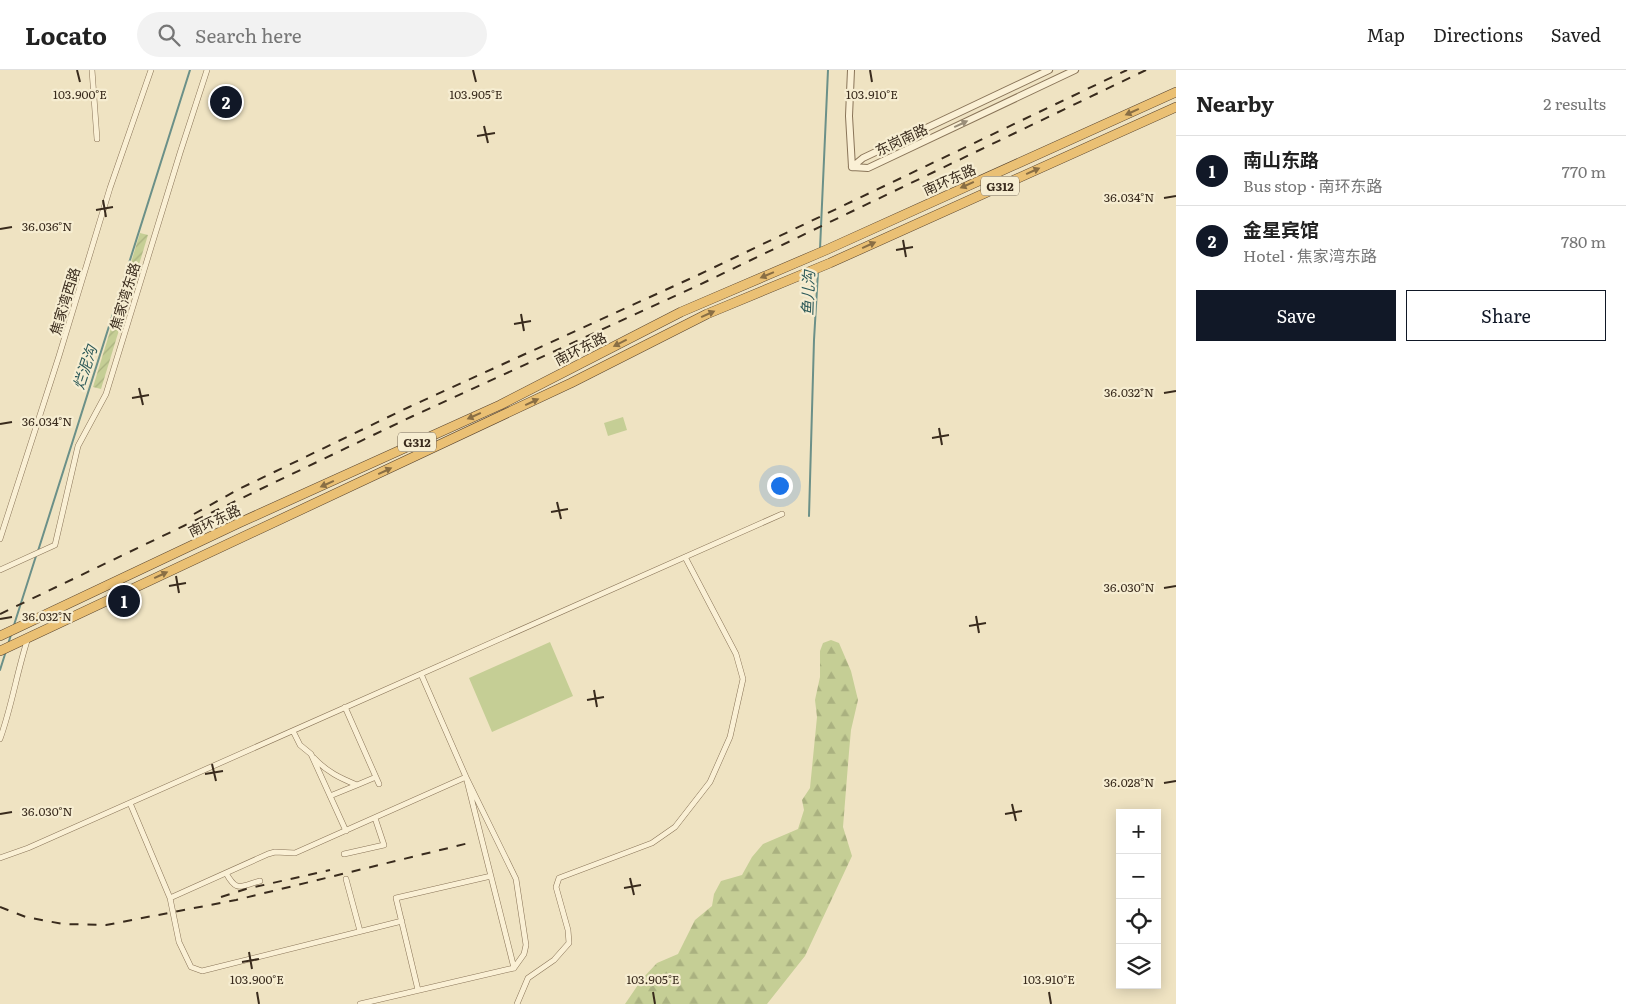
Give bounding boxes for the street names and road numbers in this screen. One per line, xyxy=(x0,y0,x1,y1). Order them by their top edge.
street label: 东岗南路 xyxy=(871,118,931,160)
street label: 南环东路 xyxy=(919,158,979,200)
road number: G312 xyxy=(981,176,1019,195)
street label: 焦家湾东路 xyxy=(104,260,144,332)
street label: 焦家湾西路 xyxy=(44,265,84,337)
street label: 南环东路 xyxy=(551,326,609,370)
road number: G312 xyxy=(398,432,436,452)
street label: 南环东路 xyxy=(184,499,244,541)

